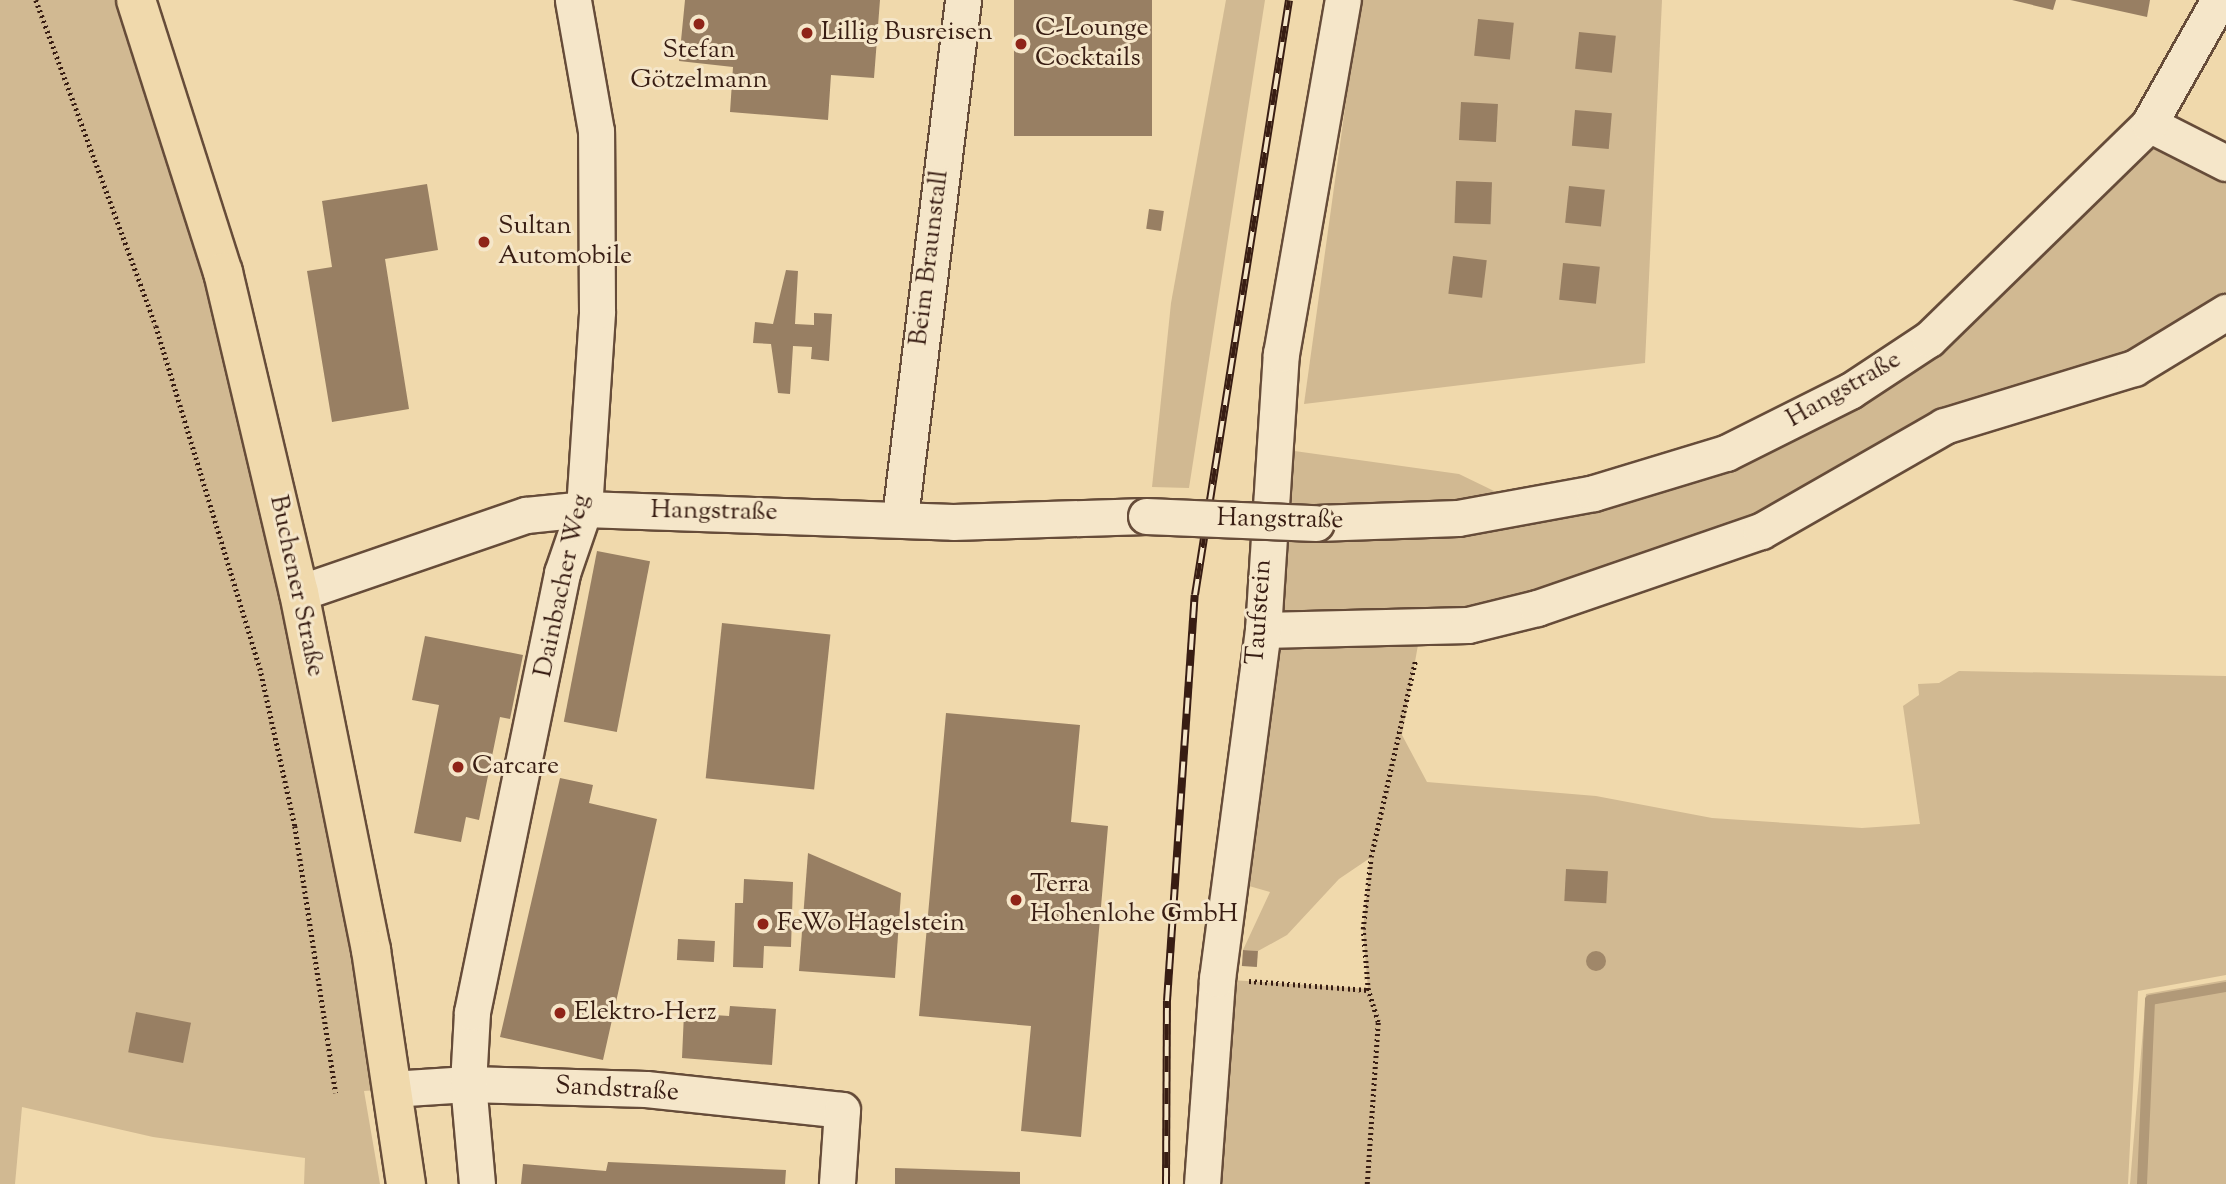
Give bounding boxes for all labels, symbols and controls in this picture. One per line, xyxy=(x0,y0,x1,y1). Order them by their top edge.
place label: C-Lounge Cocktails xyxy=(1035,13,1149,74)
marker: Stefan Götzelmann xyxy=(691,16,707,32)
place label: Lillig Busreisen xyxy=(821,17,993,49)
marker: Lillig Busreisen xyxy=(799,25,815,41)
place label: Stefan Götzelmann xyxy=(630,35,768,96)
marker: C-Lounge Cocktails xyxy=(1013,36,1029,52)
street label: Beim Braunstall xyxy=(904,168,956,348)
place label: Sultan Automobile xyxy=(498,211,632,272)
marker: Sultan Automobile xyxy=(476,234,492,250)
street label: Hangstraße xyxy=(1781,345,1907,435)
street label: Buchener Straße xyxy=(262,492,330,680)
street label: Dainbacher Weg xyxy=(528,492,598,680)
street label: Hangstraße xyxy=(650,495,778,529)
street label: Hangstraße xyxy=(1216,503,1344,537)
street label: Taufstein xyxy=(1241,558,1279,666)
place label: Carcare xyxy=(472,751,559,783)
marker: Carcare xyxy=(450,759,466,775)
place label: Terra Hohenlohe GmbH xyxy=(1030,869,1238,931)
marker: Terra Hohenlohe GmbH xyxy=(1008,892,1024,908)
place label: FeWo Hagelstein xyxy=(777,908,965,940)
marker: FeWo Hagelstein xyxy=(755,916,771,932)
place label: Elektro-Herz xyxy=(574,997,717,1029)
marker: Elektro-Herz xyxy=(552,1005,568,1021)
street label: Sandstraße xyxy=(554,1071,680,1109)

